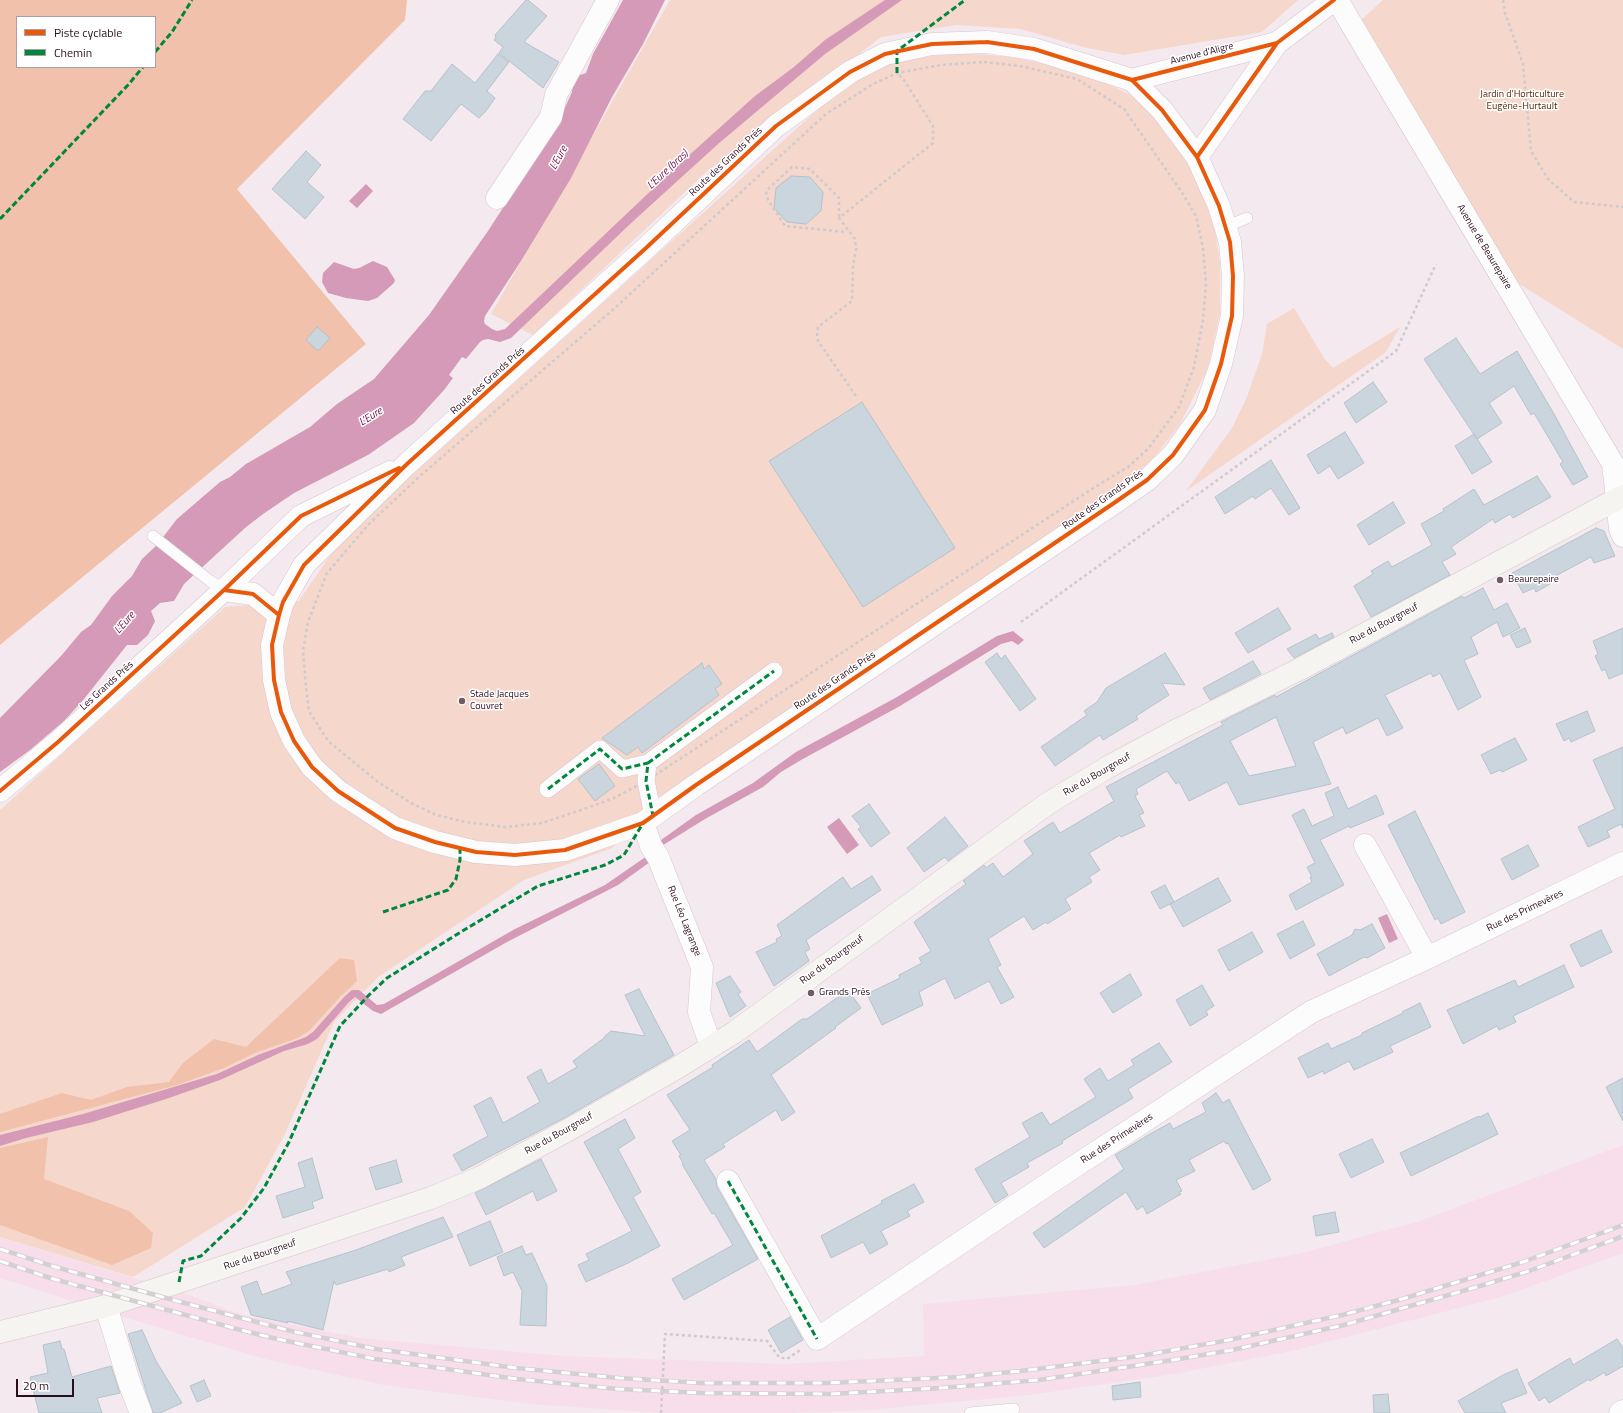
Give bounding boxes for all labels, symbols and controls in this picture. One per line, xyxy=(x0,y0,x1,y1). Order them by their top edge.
legend xyxy=(16,16,156,68)
text: Piste cyclable xyxy=(54,23,122,42)
street label: Avenue d'Aligre xyxy=(1169,40,1235,68)
text: Chemin xyxy=(54,43,92,62)
park label: Jardin d'Horticulture Eugène-Hurtault xyxy=(1480,89,1564,112)
street label: Route des Grands Prés xyxy=(687,125,765,199)
water label: L'Eure xyxy=(547,144,571,172)
water label: L'Eure (bras) xyxy=(645,148,691,192)
street label: Avenue de Beaurepaire xyxy=(1454,202,1514,292)
street label: Route des Grands Prés xyxy=(448,345,528,417)
water label: L'Eure xyxy=(357,405,385,429)
street label: Route des Grands Prés xyxy=(1060,468,1146,532)
place label: Beaurepaire xyxy=(1508,574,1559,586)
marker: Beaurepaire xyxy=(1495,575,1505,585)
street label: Rue du Bourgneuf xyxy=(1348,601,1420,647)
water label: L'Eure xyxy=(112,609,138,637)
street label: Route des Grands Prés xyxy=(792,649,878,713)
street label: Les Grands Prés xyxy=(78,659,136,713)
place label: Stade Jacques Couvret xyxy=(470,689,529,712)
marker: Stade Jacques Couvret xyxy=(457,696,467,706)
street label: Rue du Bourgneuf xyxy=(1061,751,1133,799)
street label: Rue Léo Lagrange xyxy=(664,884,704,958)
street label: Rue des Primevères xyxy=(1485,887,1565,935)
street label: Rue du Bourgneuf xyxy=(798,933,866,987)
place label: Grands Prés xyxy=(819,987,870,999)
marker: Grands Prés xyxy=(806,988,816,998)
street label: Rue du Bourgneuf xyxy=(523,1110,595,1158)
street label: Rue des Primevères xyxy=(1079,1111,1155,1167)
street label: Rue du Bourgneuf xyxy=(222,1237,298,1273)
scale bar xyxy=(18,1371,76,1397)
text: 20 m xyxy=(23,1376,49,1395)

